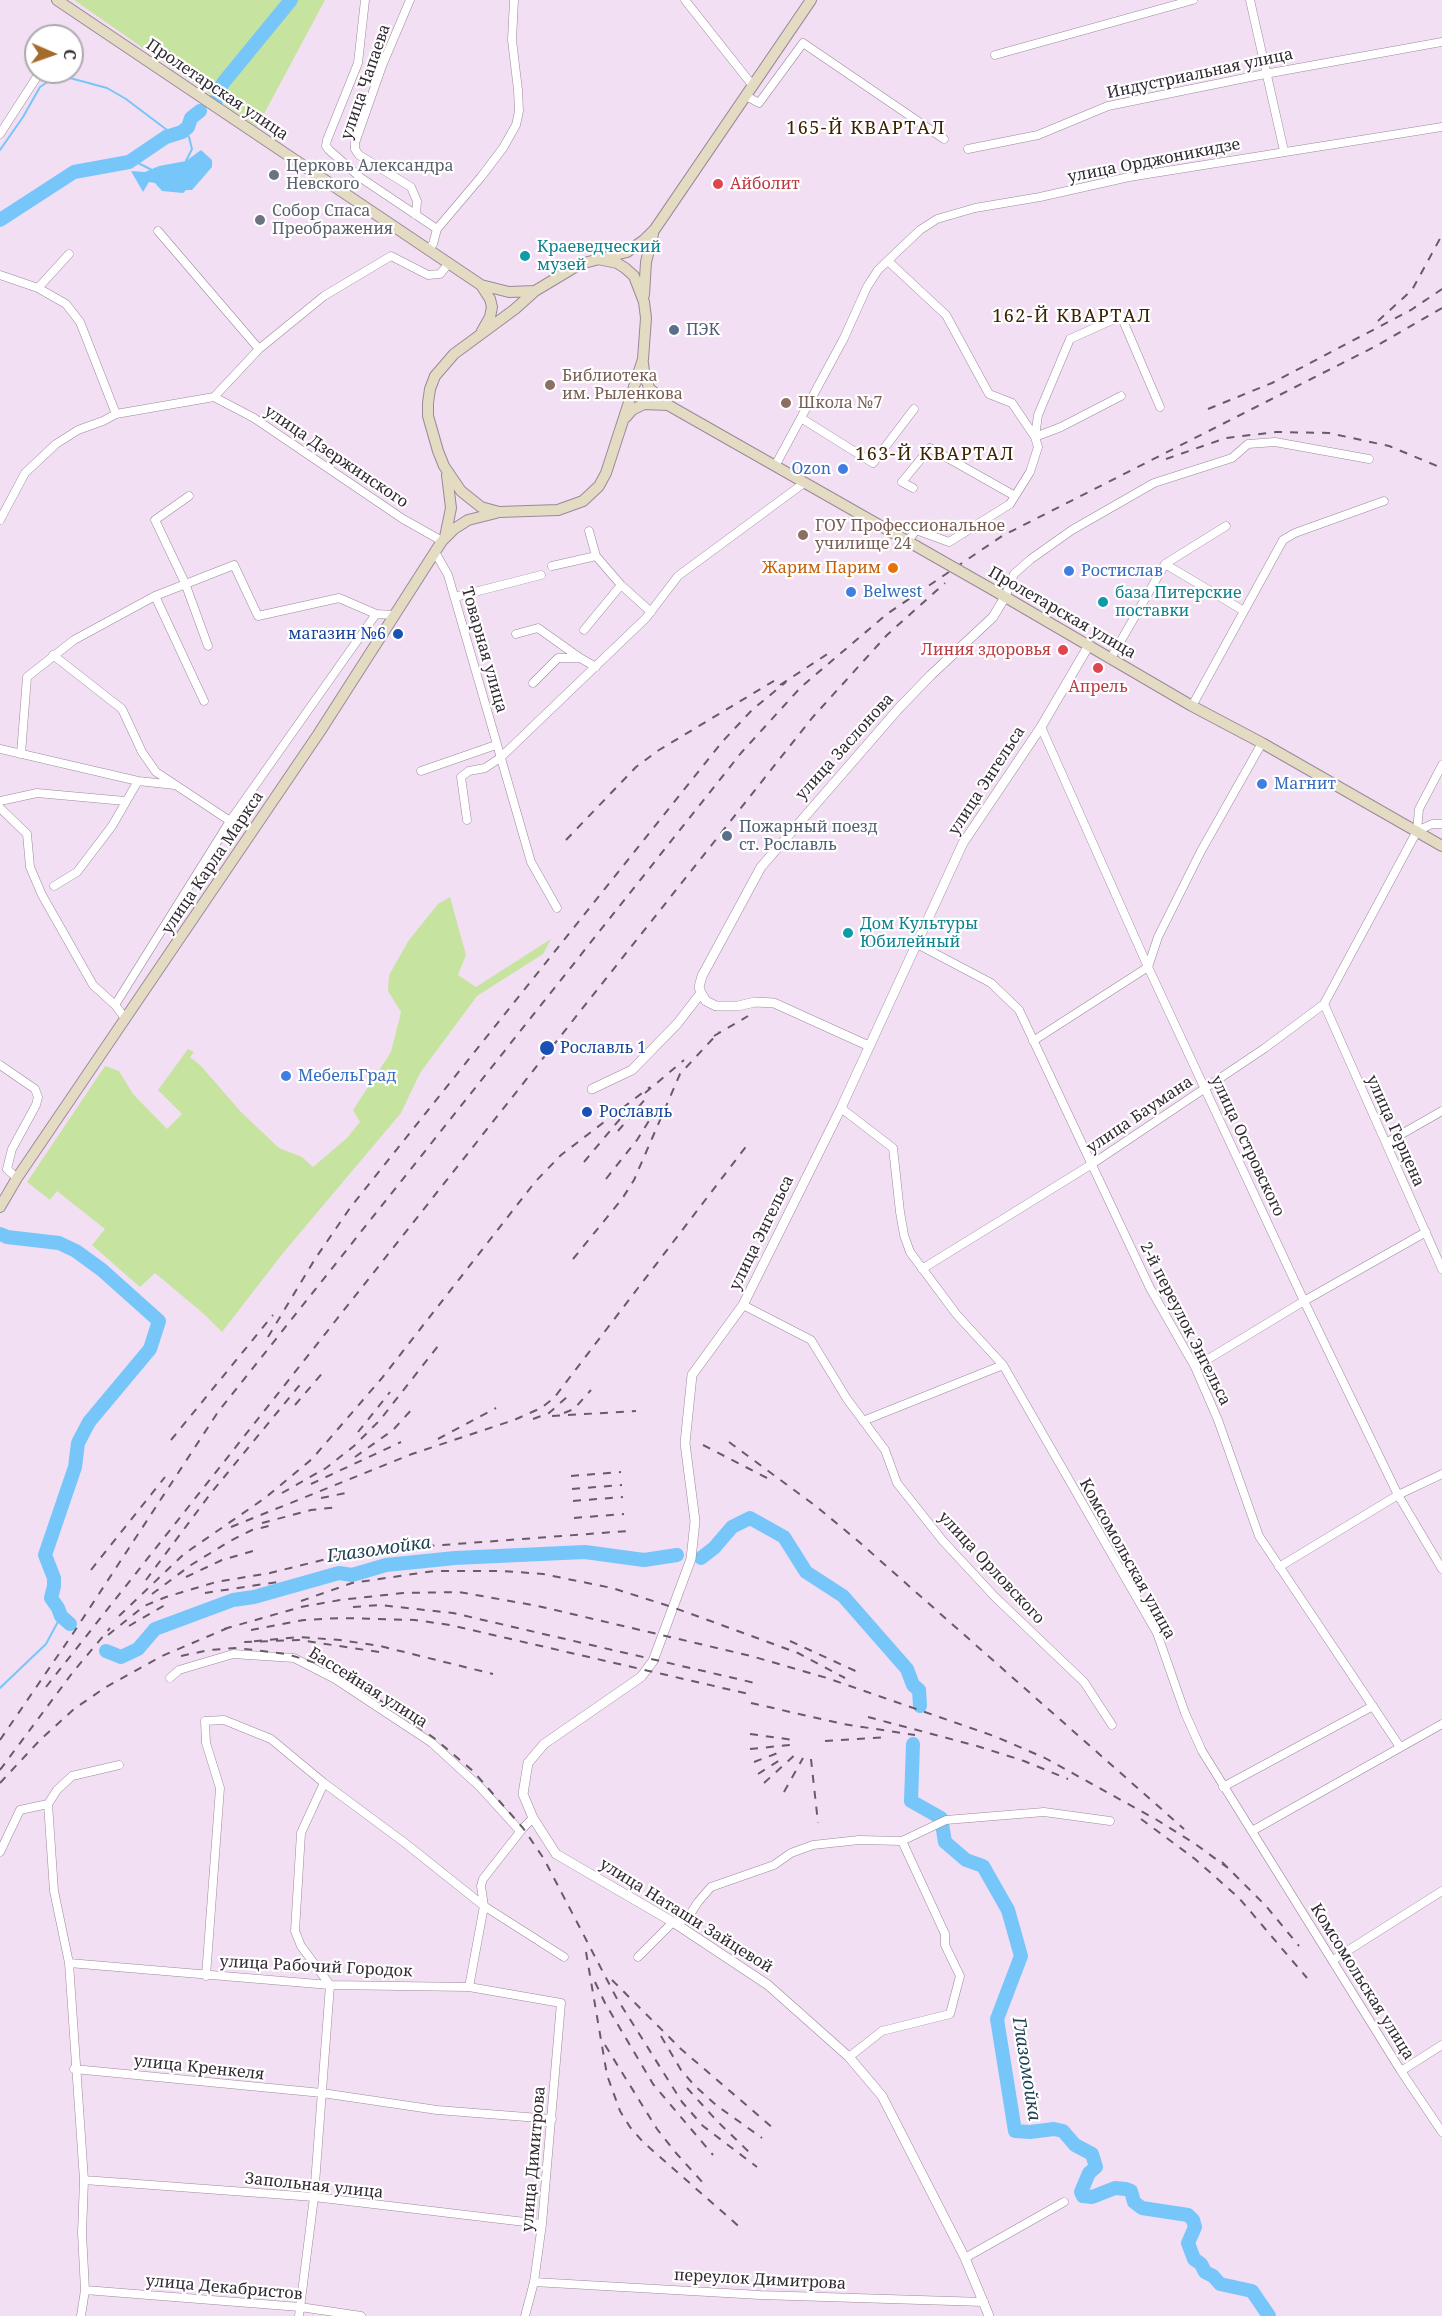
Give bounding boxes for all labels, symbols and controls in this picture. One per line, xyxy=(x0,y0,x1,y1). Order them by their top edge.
street label: улица Чапаева xyxy=(337,22,395,142)
north arrow xyxy=(24,24,84,84)
street label: Пролетарская улица xyxy=(142,35,292,145)
street label: Индустриальная улица xyxy=(1105,45,1295,103)
text: С xyxy=(59,49,81,60)
district label: 165-Й КВАРТАЛ xyxy=(786,118,946,140)
street label: улица Орджоникидзе xyxy=(1066,135,1242,187)
place label: Церковь Александра Невского xyxy=(286,156,454,194)
marker: Церковь Александра Невского xyxy=(267,168,281,182)
place label: Айболит xyxy=(730,174,800,194)
marker: Айболит xyxy=(711,177,725,191)
place label: Собор Спаса Преображения xyxy=(272,201,393,239)
marker: Собор Спаса Преображения xyxy=(253,213,267,227)
place label: Краеведческий музей xyxy=(537,237,661,275)
marker: Краеведческий музей xyxy=(518,249,532,263)
district label: 162-Й КВАРТАЛ xyxy=(992,306,1152,328)
place label: ПЭК xyxy=(686,320,720,340)
marker: ПЭК xyxy=(667,323,681,337)
place label: Библиотека им. Рыленкова xyxy=(562,366,683,404)
marker: Библиотека им. Рыленкова xyxy=(543,378,557,392)
place label: Школа №7 xyxy=(798,393,882,413)
marker: Школа №7 xyxy=(779,396,793,410)
street label: улица Дзержинского xyxy=(260,402,412,512)
district label: 163-Й КВАРТАЛ xyxy=(855,444,1015,466)
place label: Ozon xyxy=(791,459,831,479)
marker: Ozon xyxy=(836,462,850,476)
place label: ГОУ Профессиональное училище 24 xyxy=(815,516,1005,554)
marker: ГОУ Профессиональное училище 24 xyxy=(796,528,810,542)
place label: Жарим Парим xyxy=(762,558,881,578)
marker: Жарим Парим xyxy=(886,561,900,575)
place label: Ростислав xyxy=(1081,561,1163,581)
street label: Пролетарская улица xyxy=(985,563,1139,663)
marker: Ростислав xyxy=(1062,564,1076,578)
place label: Belwest xyxy=(863,582,922,602)
place label: база Питерские поставки xyxy=(1115,583,1242,621)
street label: Товарная улица xyxy=(457,585,511,715)
marker: Belwest xyxy=(844,585,858,599)
marker: база Питерские поставки xyxy=(1096,595,1110,609)
place label: магазин №6 xyxy=(288,624,386,644)
marker: магазин №6 xyxy=(391,627,405,641)
place label: Линия здоровья xyxy=(921,640,1051,660)
marker: Линия здоровья xyxy=(1056,643,1070,657)
marker: Апрель xyxy=(1091,661,1105,675)
place label: Апрель xyxy=(1069,677,1127,697)
street label: улица Заслонова xyxy=(792,690,898,804)
street label: улица Энгельса xyxy=(945,723,1029,839)
place label: Магнит xyxy=(1274,774,1336,794)
marker: Магнит xyxy=(1255,777,1269,791)
street label: улица Карла Маркса xyxy=(158,788,268,938)
place label: Пожарный поезд ст. Рославль xyxy=(739,817,878,855)
marker: Пожарный поезд ст. Рославль xyxy=(720,829,734,843)
place label: Дом Культуры Юбилейный xyxy=(860,914,978,952)
marker: Дом Культуры Юбилейный xyxy=(841,926,855,940)
place label: Рославль 1 xyxy=(560,1038,646,1058)
marker: Рославль 1 xyxy=(538,1039,556,1057)
place label: МебельГрад xyxy=(298,1066,396,1086)
marker: МебельГрад xyxy=(279,1069,293,1083)
street label: улица Баумана xyxy=(1083,1072,1197,1158)
street label: улица Островского xyxy=(1206,1072,1288,1220)
street label: улица Герцена xyxy=(1362,1072,1428,1190)
place label: Рославль xyxy=(599,1102,672,1122)
marker: Рославль xyxy=(580,1105,594,1119)
street label: улица Энгельса xyxy=(726,1172,798,1294)
street label: 2-й переулок Энгельса xyxy=(1135,1239,1235,1409)
street label: Комсомольская улица xyxy=(1075,1475,1179,1643)
street label: улица Орловского xyxy=(934,1508,1048,1628)
water label: Глазомойка xyxy=(326,1532,432,1568)
street label: Бассейная улица xyxy=(305,1644,431,1732)
street label: улица Наташи Зайцевой xyxy=(596,1855,776,1977)
street label: Комсомольская улица xyxy=(1306,1900,1418,2064)
street label: улица Рабочий Городок xyxy=(219,1952,413,1982)
water label: Глазомойка xyxy=(1007,2016,1045,2122)
street label: улица Кренкеля xyxy=(133,2052,265,2084)
street label: улица Димитрова xyxy=(518,2085,550,2233)
street label: Запольная улица xyxy=(244,2169,384,2203)
street label: переулок Димитрова xyxy=(674,2266,846,2294)
street label: улица Декабристов xyxy=(145,2272,303,2304)

